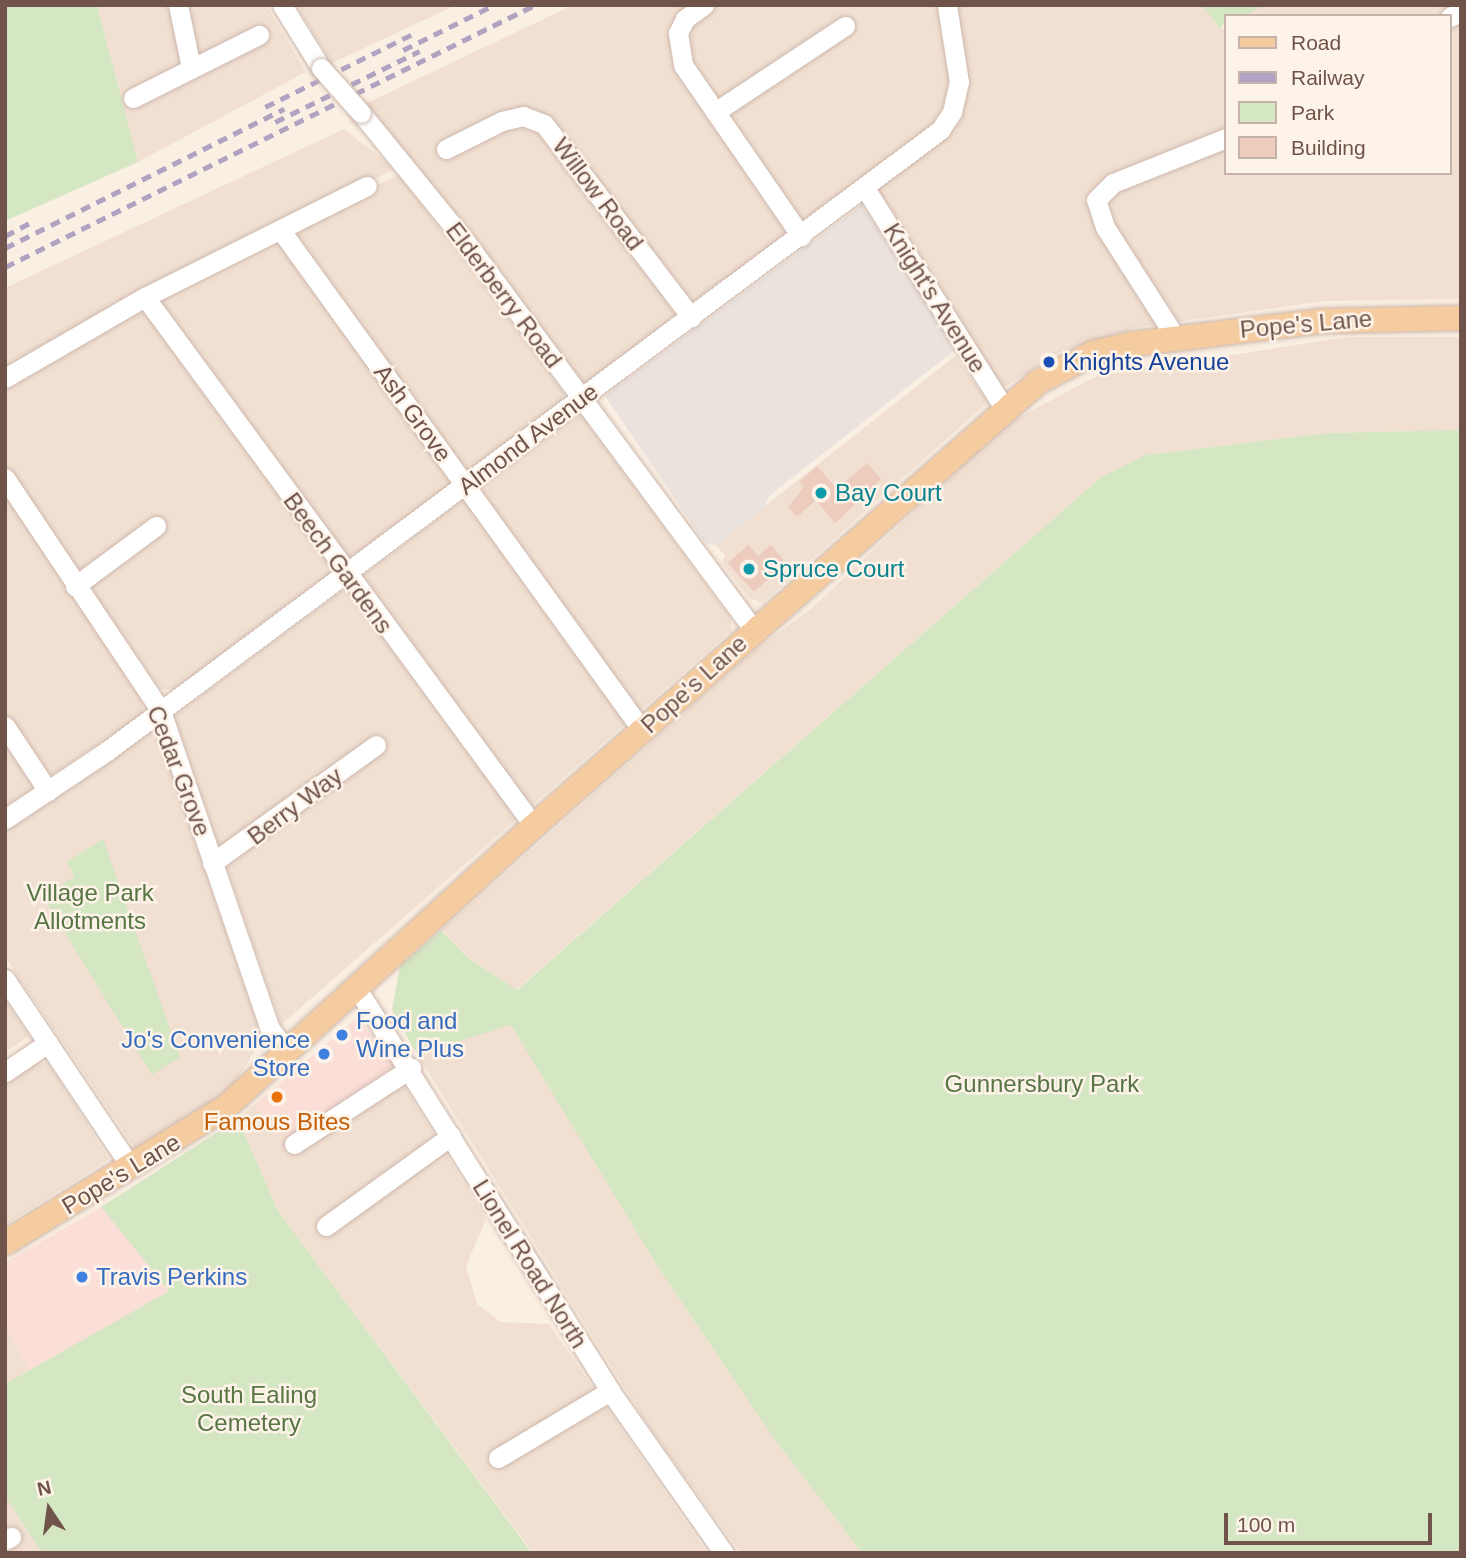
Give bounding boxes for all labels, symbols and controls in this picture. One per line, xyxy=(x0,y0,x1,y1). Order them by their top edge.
legend xyxy=(1224,14,1452,175)
text: Road xyxy=(1291,31,1341,54)
text: Railway xyxy=(1291,66,1365,89)
text: Park xyxy=(1291,101,1334,124)
street label: Willow Road xyxy=(546,132,650,256)
text: Building xyxy=(1291,136,1366,159)
street label: Elderberry Road xyxy=(440,217,568,373)
street label: Knight's Avenue xyxy=(877,217,993,379)
street label: Pope's Lane xyxy=(1239,304,1373,344)
place label: Knights Avenue xyxy=(1063,348,1231,376)
marker: Knights Avenue xyxy=(1041,354,1057,370)
street label: Ash Grove xyxy=(368,359,458,467)
street label: Almond Avenue xyxy=(452,377,604,501)
place label: Bay Court xyxy=(835,479,942,507)
marker: Bay Court xyxy=(813,485,829,501)
street label: Beech Gardens xyxy=(277,487,399,639)
place label: Spruce Court xyxy=(763,555,904,583)
marker: Spruce Court xyxy=(741,561,757,577)
street label: Pope's Lane xyxy=(635,629,753,739)
street label: Cedar Grove xyxy=(141,702,217,840)
street label: Berry Way xyxy=(242,761,348,851)
park label: Village Park Allotments xyxy=(26,879,154,935)
place label: Food and Wine Plus xyxy=(356,1007,464,1063)
place label: Jo's Convenience Store xyxy=(121,1026,310,1082)
marker: Food and Wine Plus xyxy=(334,1027,350,1043)
marker: Jo's Convenience Store xyxy=(316,1046,332,1062)
park label: Gunnersbury Park xyxy=(945,1070,1139,1098)
marker: Famous Bites xyxy=(269,1089,285,1105)
place label: Famous Bites xyxy=(204,1108,350,1136)
street label: Pope's Lane xyxy=(57,1127,185,1221)
street label: Lionel Road North xyxy=(467,1174,593,1354)
place label: Travis Perkins xyxy=(96,1263,247,1291)
marker: Travis Perkins xyxy=(74,1269,90,1285)
park label: South Ealing Cemetery xyxy=(181,1381,317,1437)
north arrow xyxy=(14,1474,84,1544)
text: N xyxy=(35,1476,53,1500)
scale bar xyxy=(1228,1498,1436,1542)
text: 100 m xyxy=(1237,1513,1295,1536)

